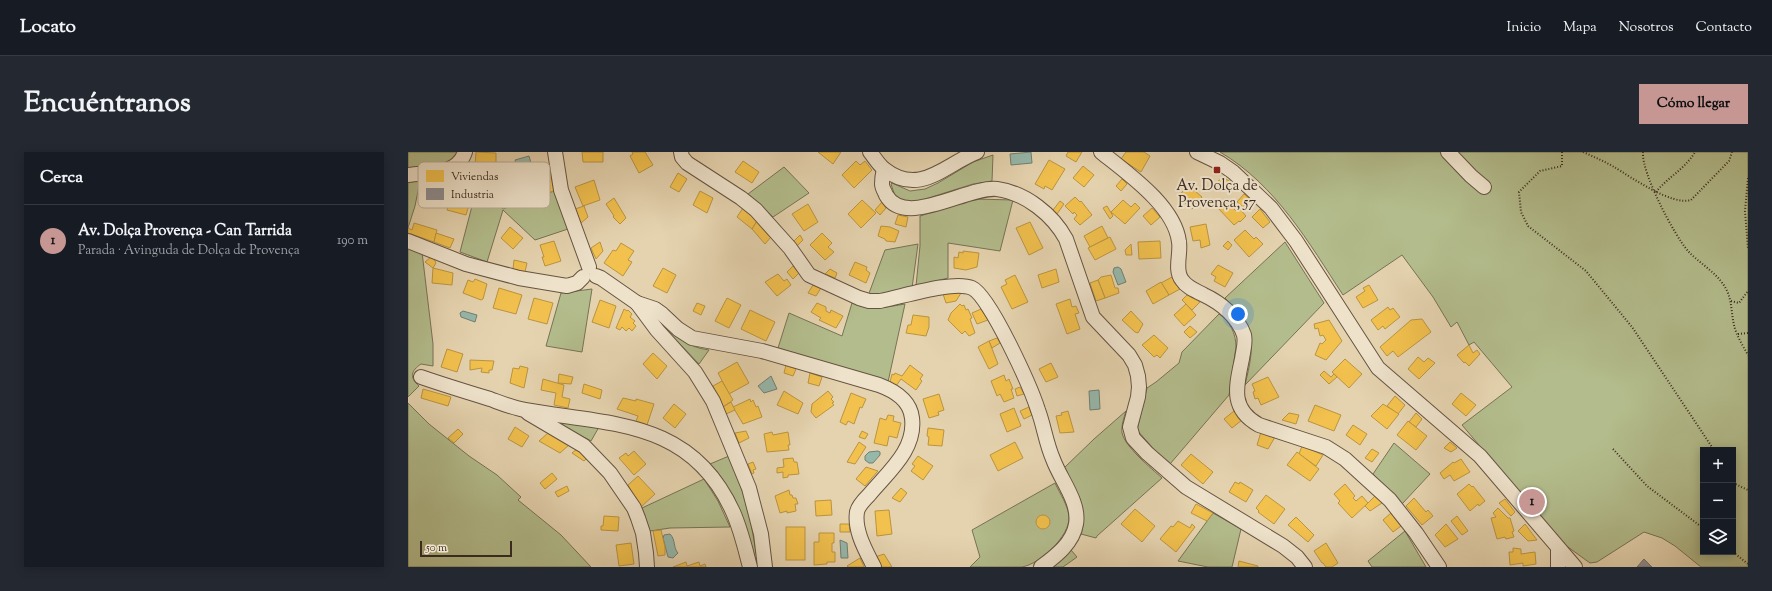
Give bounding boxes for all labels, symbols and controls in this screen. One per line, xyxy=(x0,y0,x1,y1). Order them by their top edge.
text: Locato xyxy=(20,14,76,41)
text: Inicio xyxy=(1507,18,1541,38)
text: Mapa xyxy=(1563,18,1597,38)
text: Nosotros xyxy=(1619,18,1674,38)
text: Contacto xyxy=(1696,18,1752,38)
text: Encuéntranos xyxy=(24,84,191,124)
button: Cómo llegar xyxy=(1639,84,1748,124)
legend xyxy=(418,162,550,208)
marker: Av. Dolça de Provença, 57 xyxy=(1212,165,1222,175)
text: Cerca xyxy=(40,166,83,190)
text: Viviendas xyxy=(451,169,498,185)
place label: Av. Dolça de Provença, 57 xyxy=(1176,176,1258,214)
text: Industria xyxy=(451,187,494,203)
text: Av. Dolça Provença - Can Tarrida xyxy=(78,221,292,242)
text: 1 xyxy=(51,232,55,250)
text: 190 m xyxy=(337,232,368,250)
text: Parada · Avinguda de Dolça de Provença xyxy=(78,242,300,260)
your location xyxy=(1228,304,1248,324)
map controls xyxy=(1700,447,1736,555)
button: + xyxy=(1700,447,1736,483)
button: − xyxy=(1700,483,1736,519)
pin: 1 xyxy=(1519,487,1545,517)
button: layers xyxy=(1700,519,1736,555)
scale bar xyxy=(420,539,512,558)
text: 50 m xyxy=(426,540,447,556)

